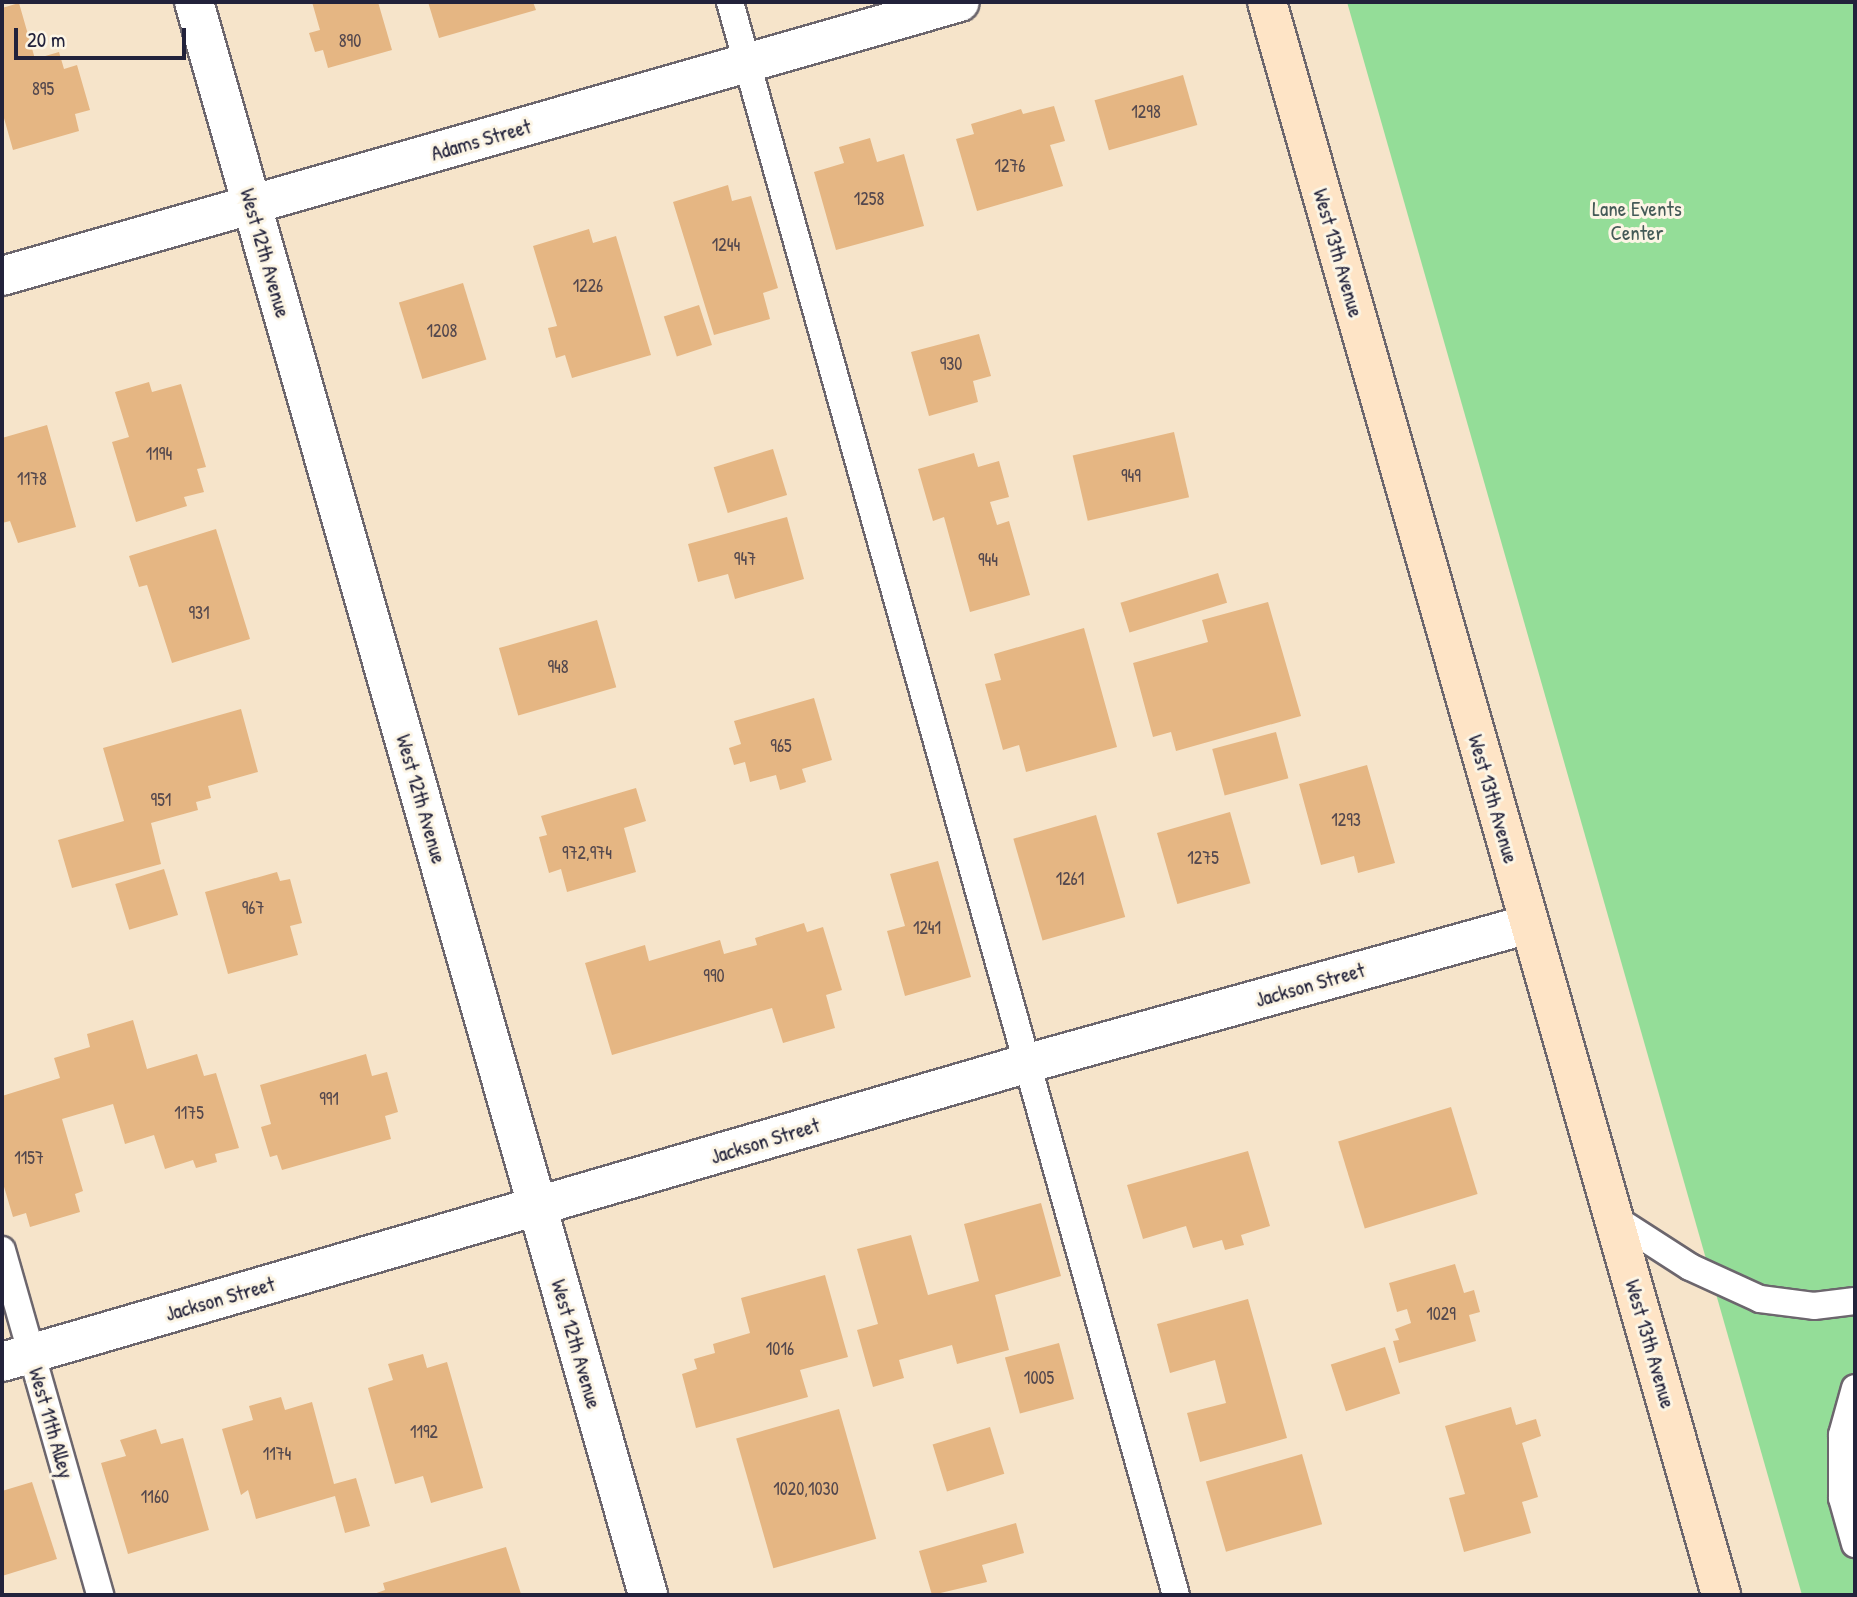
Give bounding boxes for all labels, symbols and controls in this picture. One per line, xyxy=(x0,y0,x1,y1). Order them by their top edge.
scale bar xyxy=(18,14,189,58)
text: 20 m xyxy=(27,25,65,54)
house number: 890 xyxy=(339,30,361,52)
house number: 895 xyxy=(32,78,54,100)
house number: 1298 xyxy=(1131,101,1161,123)
street label: Adams Street xyxy=(428,114,534,166)
house number: 1276 xyxy=(994,155,1026,177)
street label: West 12th Avenue xyxy=(235,186,295,320)
street label: West 13th Avenue xyxy=(1308,186,1368,320)
house number: 1258 xyxy=(854,188,884,210)
park label: Lane Events Center xyxy=(1592,196,1682,246)
house number: 1244 xyxy=(712,234,740,256)
house number: 1226 xyxy=(573,275,603,297)
house number: 1208 xyxy=(427,320,457,342)
house number: 930 xyxy=(940,353,962,375)
house number: 1194 xyxy=(146,443,172,465)
house number: 949 xyxy=(1121,465,1141,487)
house number: 1178 xyxy=(17,468,47,490)
house number: 947 xyxy=(734,548,756,570)
house number: 944 xyxy=(978,549,998,571)
house number: 931 xyxy=(188,602,210,624)
house number: 948 xyxy=(547,656,569,678)
street label: West 12th Avenue xyxy=(391,732,451,866)
street label: West 13th Avenue xyxy=(1463,732,1523,866)
house number: 965 xyxy=(770,735,792,757)
house number: 951 xyxy=(151,789,171,811)
house number: 1293 xyxy=(1331,809,1361,831)
house number: 972,974 xyxy=(562,842,612,864)
house number: 1275 xyxy=(1187,847,1219,869)
house number: 1261 xyxy=(1056,868,1084,890)
house number: 967 xyxy=(242,897,264,919)
house number: 1241 xyxy=(913,917,941,939)
street label: Jackson Street xyxy=(1252,957,1368,1013)
house number: 990 xyxy=(703,965,725,987)
house number: 991 xyxy=(319,1088,339,1110)
house number: 1175 xyxy=(174,1102,204,1124)
street label: Jackson Street xyxy=(707,1112,823,1170)
house number: 1157 xyxy=(14,1147,44,1169)
street label: Jackson Street xyxy=(162,1271,278,1327)
street label: West 12th Avenue xyxy=(546,1277,606,1411)
street label: West 13th Avenue xyxy=(1620,1277,1680,1411)
house number: 1029 xyxy=(1426,1303,1456,1325)
house number: 1016 xyxy=(766,1338,794,1360)
street label: West 11th Alley xyxy=(23,1365,79,1481)
house number: 1005 xyxy=(1024,1367,1054,1389)
house number: 1192 xyxy=(410,1421,438,1443)
house number: 1174 xyxy=(263,1443,291,1465)
house number: 1020,1030 xyxy=(773,1478,839,1500)
house number: 1160 xyxy=(141,1486,169,1508)

